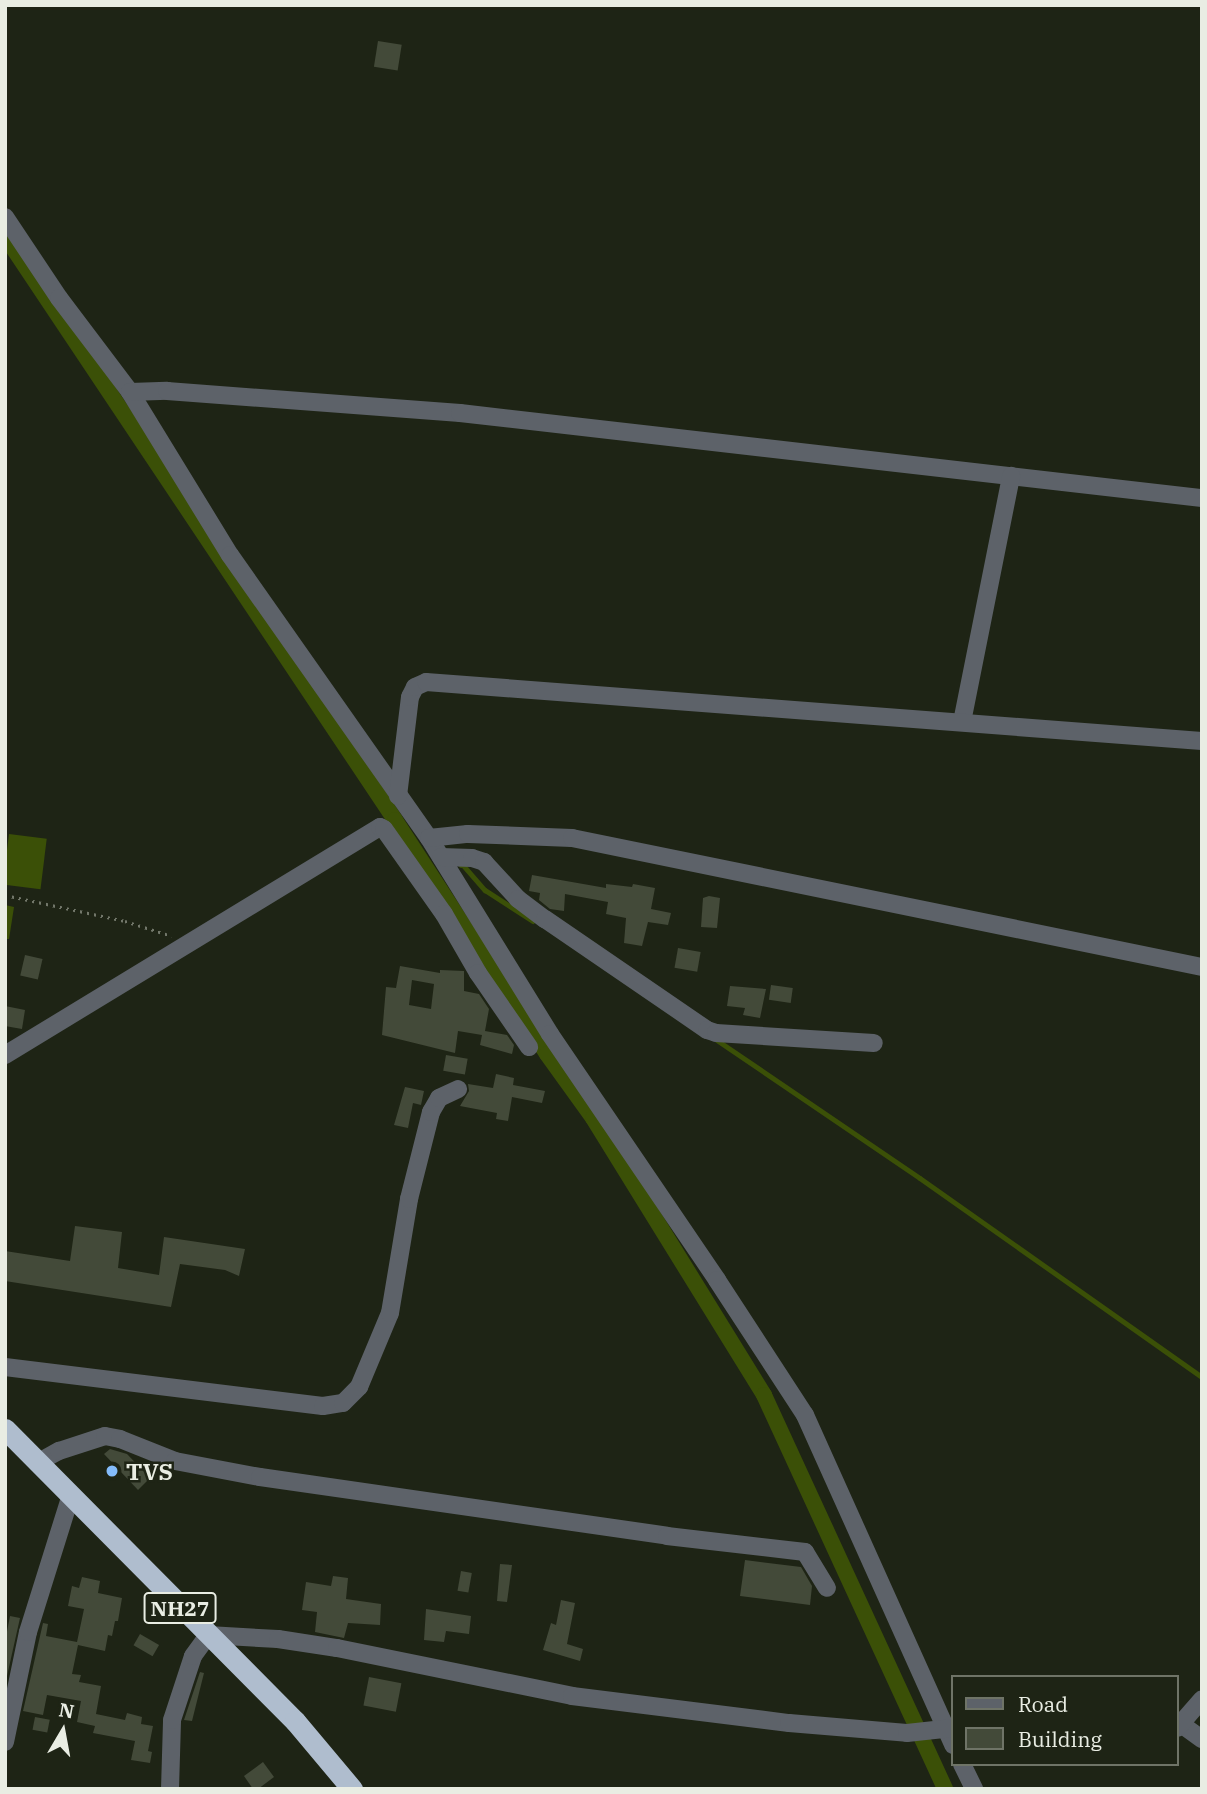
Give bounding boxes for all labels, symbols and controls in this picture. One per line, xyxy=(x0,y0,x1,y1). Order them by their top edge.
place label: TVS xyxy=(126,1457,173,1485)
marker: TVS xyxy=(104,1463,120,1479)
road number: NH27 xyxy=(143,1590,217,1626)
legend xyxy=(951,1675,1179,1766)
text: Road xyxy=(1018,1690,1068,1718)
north arrow xyxy=(28,1696,98,1766)
text: N xyxy=(57,1697,76,1723)
text: Building xyxy=(1018,1725,1102,1753)

